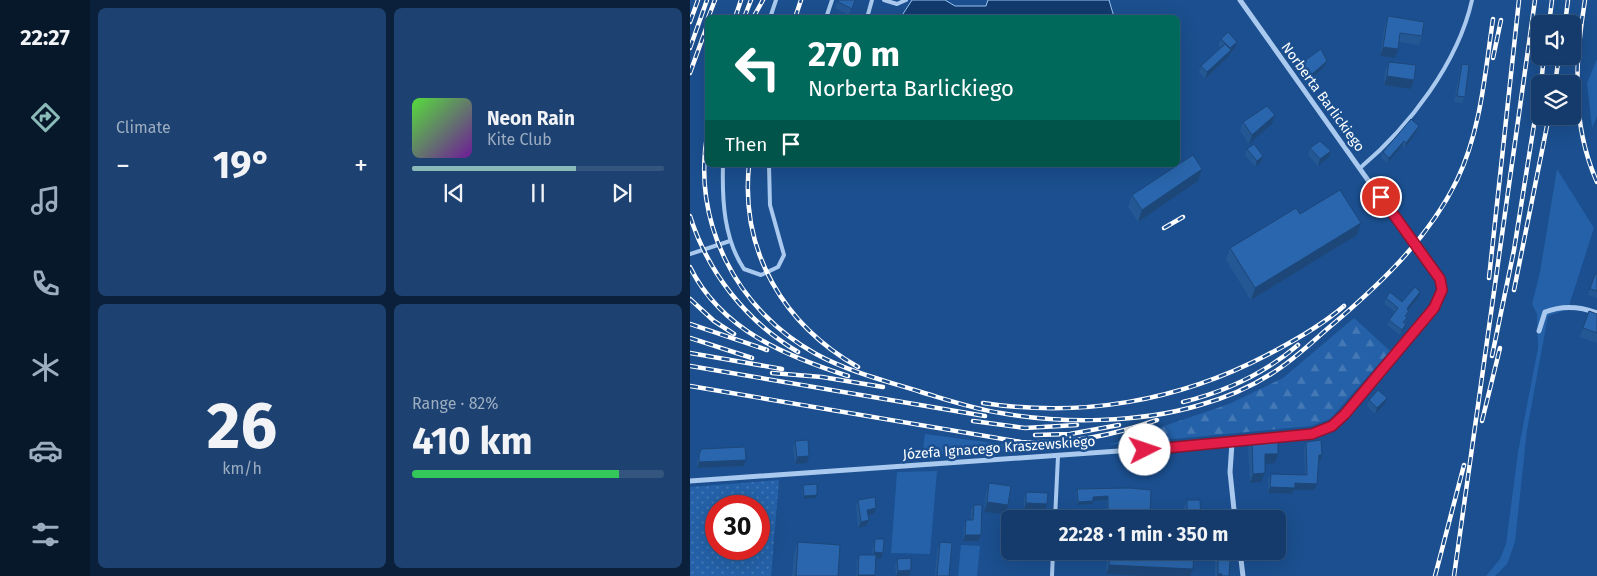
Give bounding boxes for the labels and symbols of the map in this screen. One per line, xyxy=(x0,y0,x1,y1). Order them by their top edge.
street label: Norberta Barlickiego xyxy=(1278,39,1368,155)
pin xyxy=(1360,176,1402,218)
position arrow xyxy=(1118,423,1170,475)
street label: Józefa Ignacego Kraszewskiego xyxy=(902,433,1096,463)
speed limit sign: 30 xyxy=(705,495,770,560)

